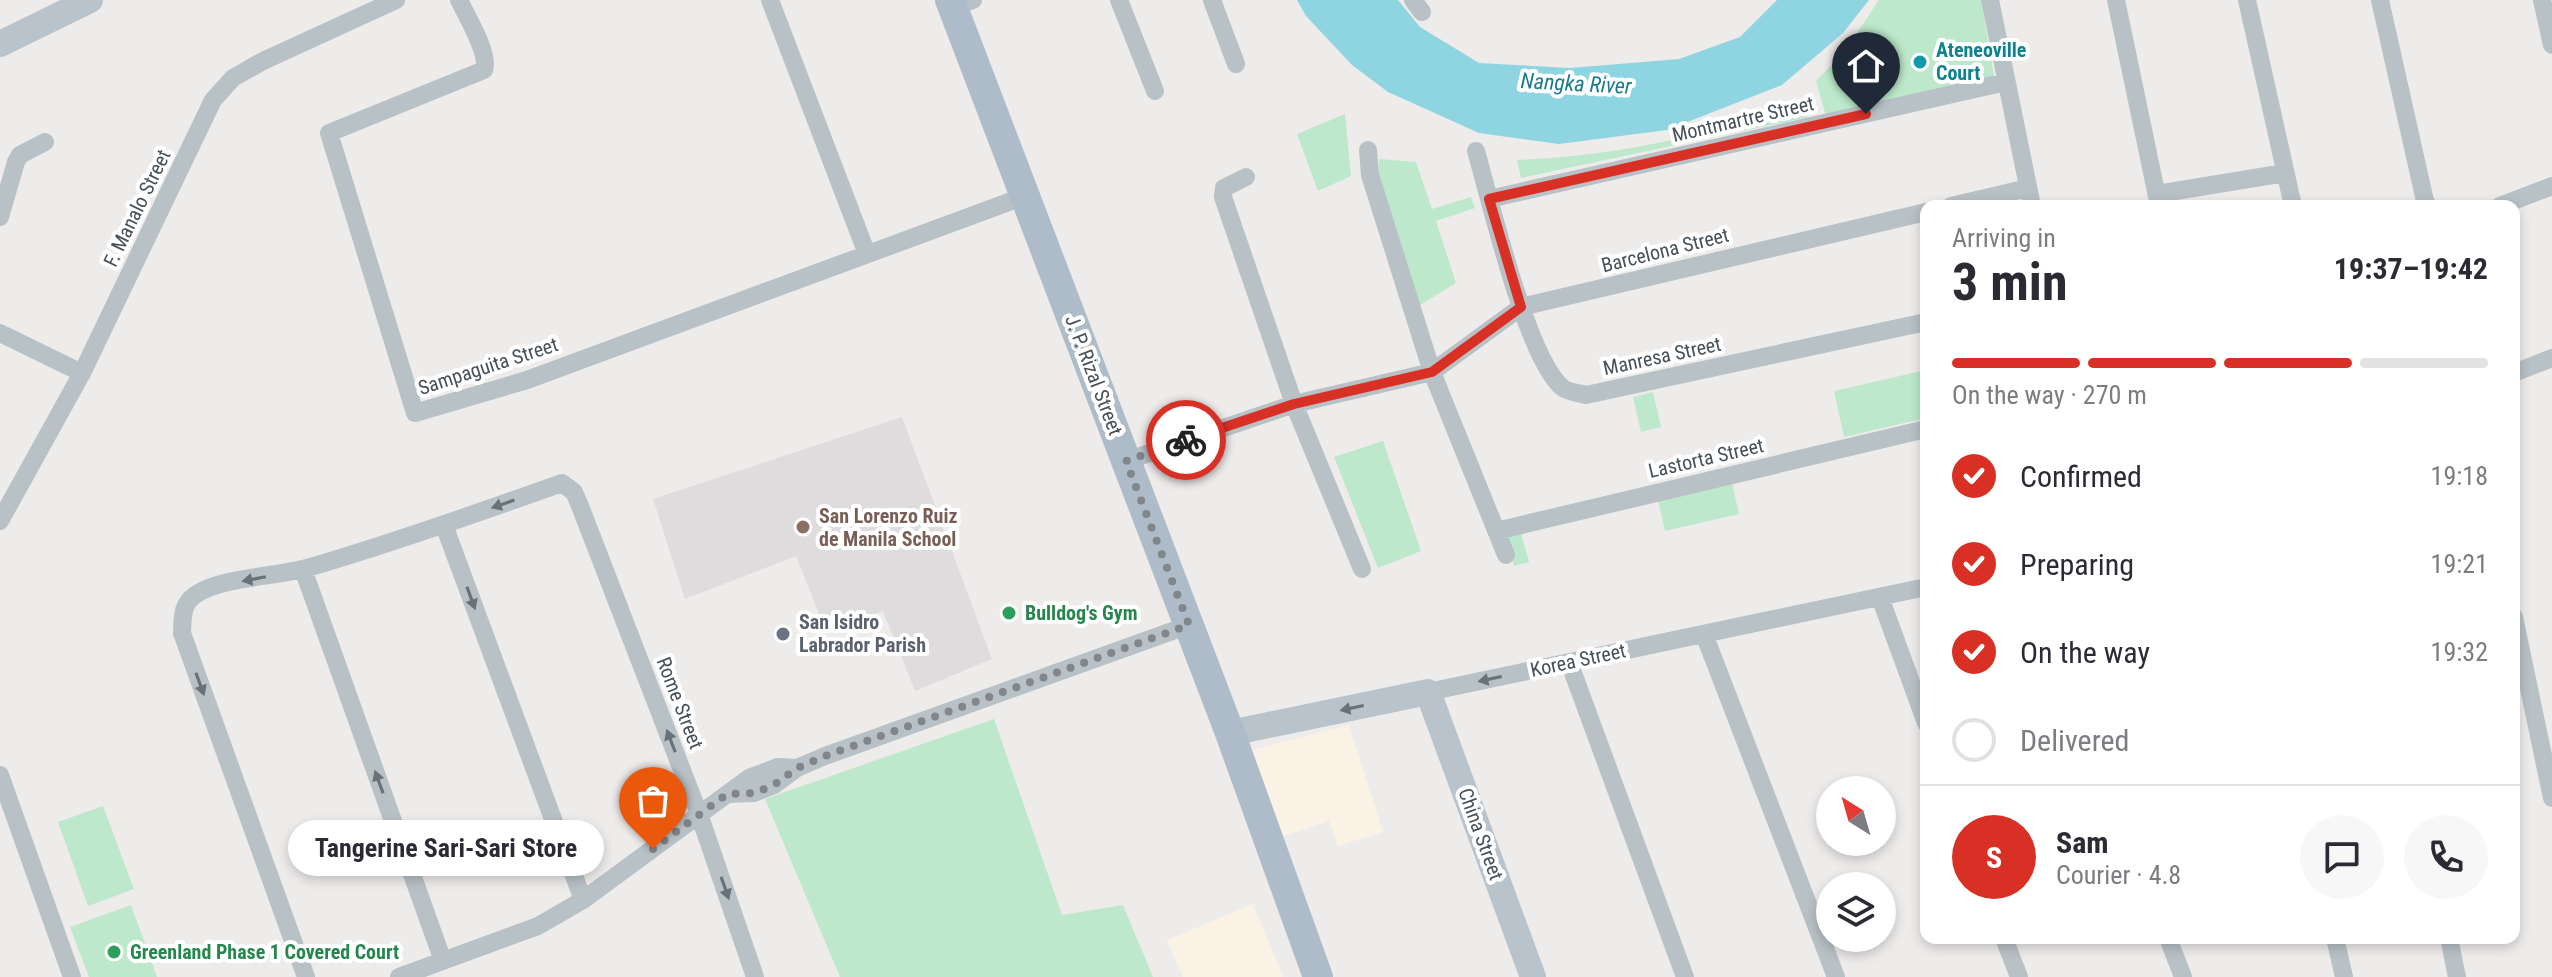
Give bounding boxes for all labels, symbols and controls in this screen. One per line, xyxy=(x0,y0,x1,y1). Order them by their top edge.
pin xyxy=(1832,32,1900,114)
place label: Ateneoville Court xyxy=(1936,38,2026,85)
icon: home xyxy=(1844,44,1888,88)
marker: Ateneoville Court xyxy=(1911,53,1929,71)
water label: Nangka River xyxy=(1520,68,1632,99)
street label: Montmartre Street xyxy=(1670,91,1816,147)
street label: F. Manalo Street xyxy=(98,145,176,270)
street label: Barcelona Street xyxy=(1599,223,1731,277)
text: Arriving in xyxy=(1952,223,2056,253)
text: 19:37–19:42 xyxy=(2334,251,2488,286)
text: 3 min xyxy=(1952,252,2068,313)
street label: J. P. Rizal Street xyxy=(1060,311,1128,439)
street label: Sampaguita Street xyxy=(415,332,561,400)
street label: Manresa Street xyxy=(1601,332,1723,380)
text: On the way · 270 m xyxy=(1952,380,2147,410)
courier xyxy=(1146,400,1226,480)
icon: bike xyxy=(1164,418,1208,462)
street label: Lastorta Street xyxy=(1646,433,1766,483)
icon: check xyxy=(1952,454,1996,498)
text: Confirmed xyxy=(2020,459,2142,494)
text: 19:18 xyxy=(2431,461,2488,491)
one-way arrow xyxy=(491,499,515,511)
place label: San Lorenzo Ruiz de Manila School xyxy=(819,504,957,551)
marker: San Lorenzo Ruiz de Manila School xyxy=(794,518,812,536)
icon: check xyxy=(1952,542,1996,586)
text: Preparing xyxy=(2020,547,2134,582)
text: 19:21 xyxy=(2431,549,2488,579)
one-way arrow xyxy=(241,573,266,585)
one-way arrow xyxy=(466,586,478,610)
place label: Bulldog's Gym xyxy=(1025,601,1138,625)
marker: Bulldog's Gym xyxy=(1000,604,1018,622)
place label: San Isidro Labrador Parish xyxy=(799,610,926,657)
marker: San Isidro Labrador Parish xyxy=(774,625,792,643)
icon: check xyxy=(1952,630,1996,674)
text: On the way xyxy=(2020,635,2150,670)
text: 19:32 xyxy=(2431,637,2488,667)
street label: Korea Street xyxy=(1528,638,1628,682)
street label: Rome Street xyxy=(651,654,709,752)
one-way arrow xyxy=(195,672,207,696)
one-way arrow xyxy=(1478,673,1503,686)
one-way arrow xyxy=(1339,702,1364,714)
text: Delivered xyxy=(2020,723,2129,758)
one-way arrow xyxy=(664,729,677,753)
pin xyxy=(619,767,687,849)
one-way arrow xyxy=(372,770,385,794)
north arrow xyxy=(1816,776,1896,856)
map controls xyxy=(1816,776,1896,952)
icon: bag xyxy=(631,779,675,823)
street label: China Street xyxy=(1453,785,1509,883)
button: chat xyxy=(2300,815,2384,899)
button: phone xyxy=(2404,815,2488,899)
callout: Tangerine Sari-Sari Store xyxy=(289,821,605,877)
text: Sam xyxy=(2056,825,2109,860)
text: Tangerine Sari-Sari Store xyxy=(315,833,577,863)
text: S xyxy=(1986,840,2002,875)
text: Courier · 4.8 xyxy=(2056,860,2181,890)
button: layers xyxy=(1816,872,1896,952)
one-way arrow xyxy=(719,876,731,900)
place label: Greenland Phase 1 Covered Court xyxy=(130,940,399,964)
marker: Greenland Phase 1 Covered Court xyxy=(105,943,123,961)

